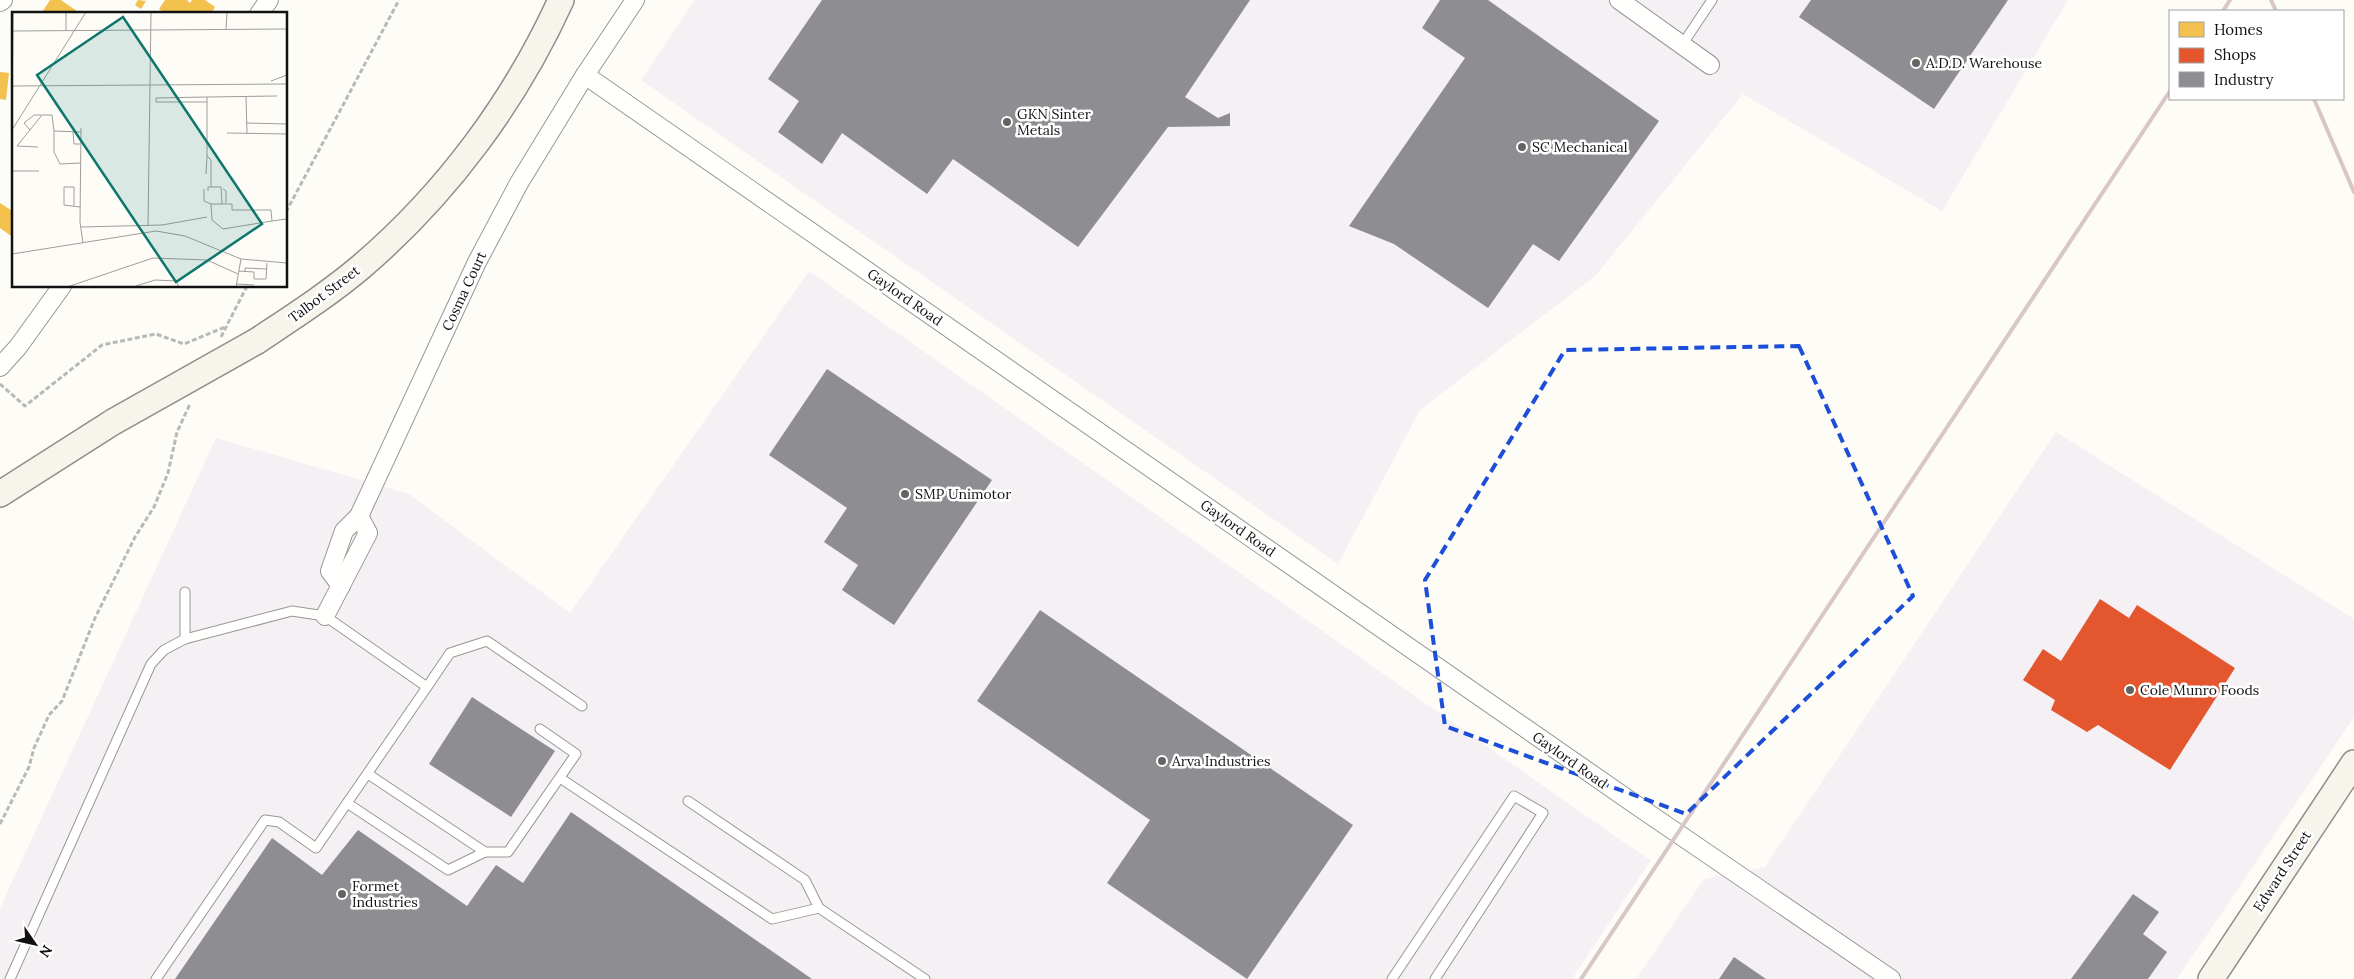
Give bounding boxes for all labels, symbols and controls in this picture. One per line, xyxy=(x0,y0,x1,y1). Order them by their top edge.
legend xyxy=(2169,10,2344,100)
inset map xyxy=(12,12,288,288)
text: Homes xyxy=(2214,20,2263,39)
text: Shops xyxy=(2214,45,2256,64)
place label: A.D.D. Warehouse xyxy=(1925,54,2043,72)
marker: A.D.D. Warehouse xyxy=(1910,57,1922,69)
text: Industry xyxy=(2214,70,2273,89)
place label: GKN Sinter Metals xyxy=(1017,105,1091,139)
marker: GKN Sinter Metals xyxy=(1001,116,1013,128)
place label: SC Mechanical xyxy=(1532,138,1628,156)
marker: SC Mechanical xyxy=(1516,141,1528,153)
street label: Cosma Court xyxy=(438,248,491,334)
street label: Talbot Street xyxy=(285,261,364,327)
street label: Gaylord Road xyxy=(864,265,946,329)
place label: SMP Unimotor xyxy=(915,485,1011,503)
marker: SMP Unimotor xyxy=(899,488,911,500)
street label: Gaylord Road xyxy=(1197,496,1279,560)
place label: Cole Munro Foods xyxy=(2140,681,2259,699)
marker: Cole Munro Foods xyxy=(2124,684,2136,696)
street label: Gaylord Road xyxy=(1529,728,1611,792)
place label: Arva Industries xyxy=(1171,752,1271,770)
marker: Arva Industries xyxy=(1156,755,1168,767)
street label: Edward Street xyxy=(2249,827,2315,915)
place label: Formet Industries xyxy=(352,877,418,911)
marker: Formet Industries xyxy=(336,888,348,900)
north arrow xyxy=(10,919,60,969)
text: N xyxy=(35,942,56,961)

